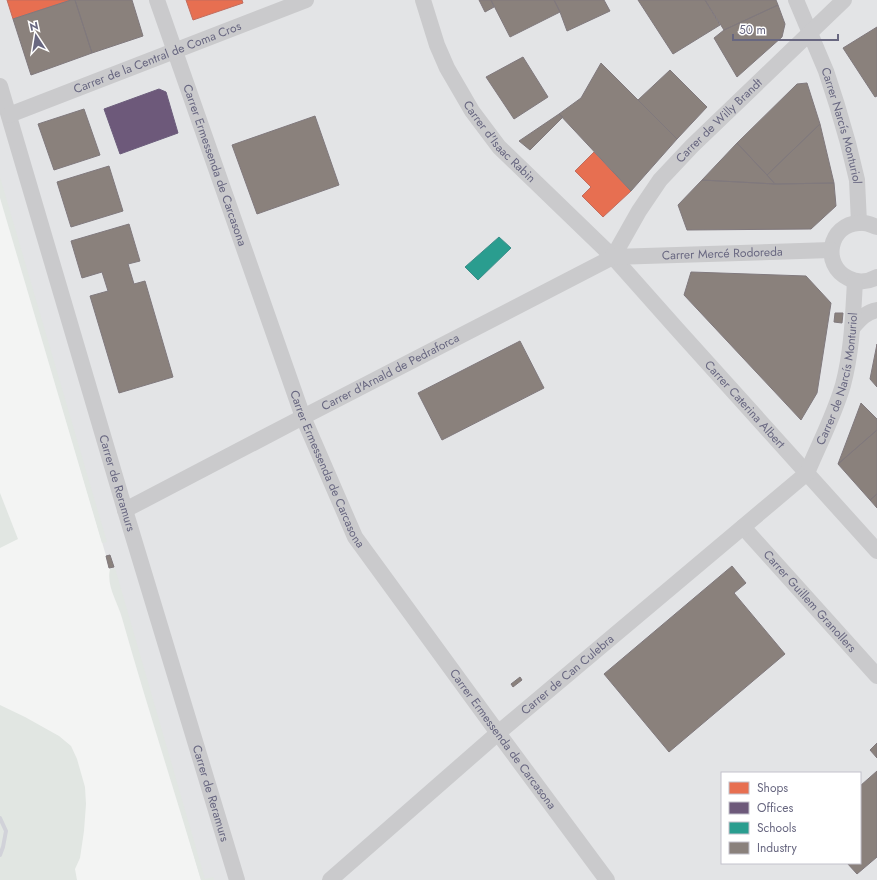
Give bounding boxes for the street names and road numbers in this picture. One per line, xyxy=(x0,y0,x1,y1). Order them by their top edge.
street label: Carrer de la Central de Coma Cros xyxy=(71,17,244,98)
street label: Carrer Narcís Monturiol xyxy=(816,65,866,184)
street label: Carrer de Willy Brandt xyxy=(672,74,766,167)
street label: Carrer Ermessenda de Carcasona xyxy=(178,82,252,249)
street label: Carrer d'Isaac Rabin xyxy=(459,97,540,187)
street label: Carrer Mercé Rodoreda xyxy=(662,243,783,264)
street label: Carrer de Narcís Monturiol xyxy=(811,312,862,448)
street label: Carrer d'Arnald de Pedraforca xyxy=(318,329,463,415)
street label: Carrer Caterina Albert xyxy=(700,356,789,452)
street label: Carrer Ermessenda de Carcasona xyxy=(285,388,369,552)
street label: Carrer de Reramurs xyxy=(94,433,140,534)
street label: Carrer Guillem Granollers xyxy=(759,546,861,657)
street label: Carrer de Can Culebra xyxy=(517,630,618,719)
street label: Carrer Ermessenda de Carcasona xyxy=(445,665,561,813)
street label: Carrer de Reramurs xyxy=(188,743,234,844)

